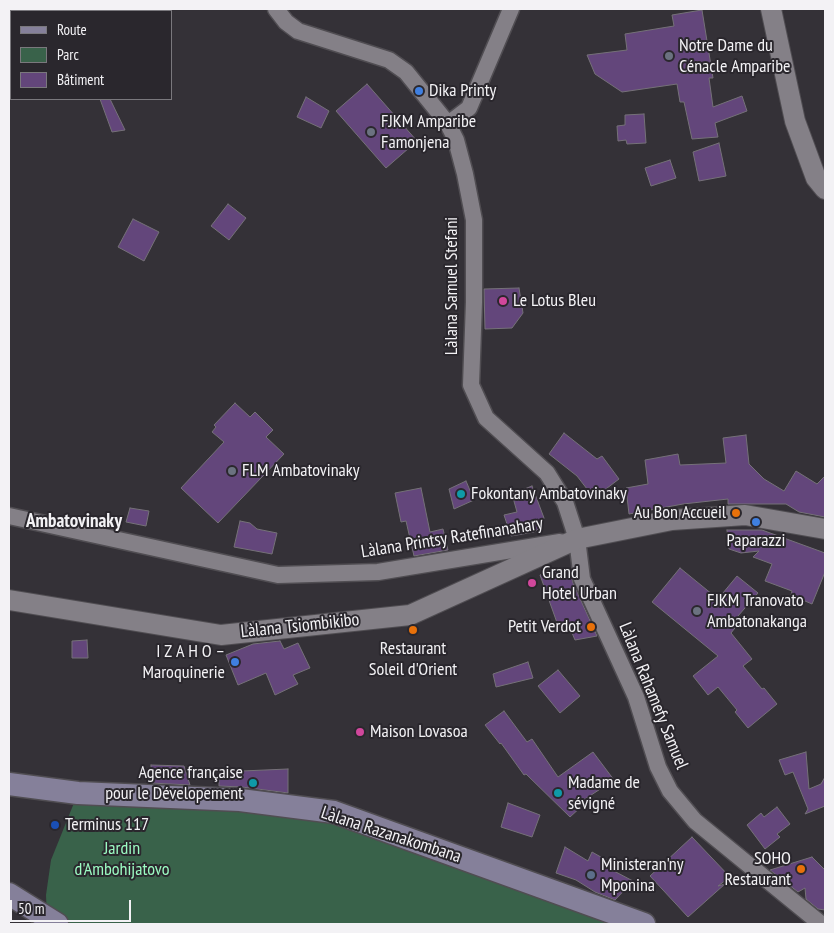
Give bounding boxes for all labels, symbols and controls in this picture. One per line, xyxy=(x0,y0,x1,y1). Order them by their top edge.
legend xyxy=(10,10,172,100)
text: Route xyxy=(57,20,87,39)
place label: Notre Dame du Cénacle Amparibe xyxy=(679,35,790,78)
text: Parc xyxy=(57,45,79,64)
marker: Notre Dame du Cénacle Amparibe xyxy=(663,50,675,62)
text: Bâtiment xyxy=(57,70,104,89)
place label: Dika Printy xyxy=(429,80,496,102)
marker: Dika Printy xyxy=(413,85,425,97)
place label: FJKM Amparibe Famonjena xyxy=(381,111,476,154)
marker: FJKM Amparibe Famonjena xyxy=(365,126,377,138)
street label: Làlana Samuel Stefani xyxy=(441,217,463,355)
place label: Le Lotus Bleu xyxy=(513,290,596,312)
marker: Le Lotus Bleu xyxy=(497,295,509,307)
place label: FLM Ambatovinaky xyxy=(242,460,360,482)
marker: FLM Ambatovinaky xyxy=(226,465,238,477)
place label: Fokontany Ambatovinaky xyxy=(471,483,627,505)
marker: Fokontany Ambatovinaky xyxy=(455,488,467,500)
place label: Au Bon Accueil xyxy=(634,502,726,524)
marker: Au Bon Accueil xyxy=(730,507,742,519)
district label: Ambatovinaky xyxy=(26,511,122,533)
street label: Làlana Printsy Ratefinanahary xyxy=(359,513,545,563)
marker: Paparazzi xyxy=(750,516,762,528)
place label: Paparazzi xyxy=(727,530,785,552)
place label: Grand Hotel Urban xyxy=(542,562,617,604)
marker: Grand Hotel Urban xyxy=(526,577,538,589)
place label: FJKM Tranovato Ambatonakanga xyxy=(707,590,807,632)
marker: FJKM Tranovato Ambatonakanga xyxy=(691,605,703,617)
street label: Làlana Tsiombikibo xyxy=(240,609,360,643)
place label: Petit Verdot xyxy=(508,616,581,638)
street label: Làlana Rahamefy Samuel xyxy=(614,619,692,773)
marker: Petit Verdot xyxy=(585,621,597,633)
marker: Restaurant Soleil d'Orient xyxy=(407,624,419,636)
place label: Restaurant Soleil d'Orient xyxy=(369,638,457,681)
place label: I Z A H O – Maroquinerie xyxy=(143,641,225,684)
marker: I Z A H O – Maroquinerie xyxy=(229,656,241,668)
place label: Maison Lovasoa xyxy=(370,721,468,743)
marker: Maison Lovasoa xyxy=(354,726,366,738)
place label: Agence française pour le Dévelopement xyxy=(105,762,243,804)
place label: Madame de sévigné xyxy=(568,772,640,814)
marker: Agence française pour le Dévelopement xyxy=(247,777,259,789)
marker: Madame de sévigné xyxy=(552,787,564,799)
street label: Làlana Razanakombana xyxy=(318,802,464,868)
place label: Terminus 117 xyxy=(65,814,149,836)
marker: Terminus 117 xyxy=(49,819,61,831)
park label: Jardin d'Ambohijatovo xyxy=(74,838,170,881)
place label: SOHO Restaurant xyxy=(725,848,791,891)
place label: Ministeran'ny Mponina xyxy=(601,854,684,896)
marker: SOHO Restaurant xyxy=(795,863,807,875)
marker: Ministeran'ny Mponina xyxy=(585,869,597,881)
scale bar xyxy=(12,890,134,922)
text: 50 m xyxy=(18,899,44,918)

